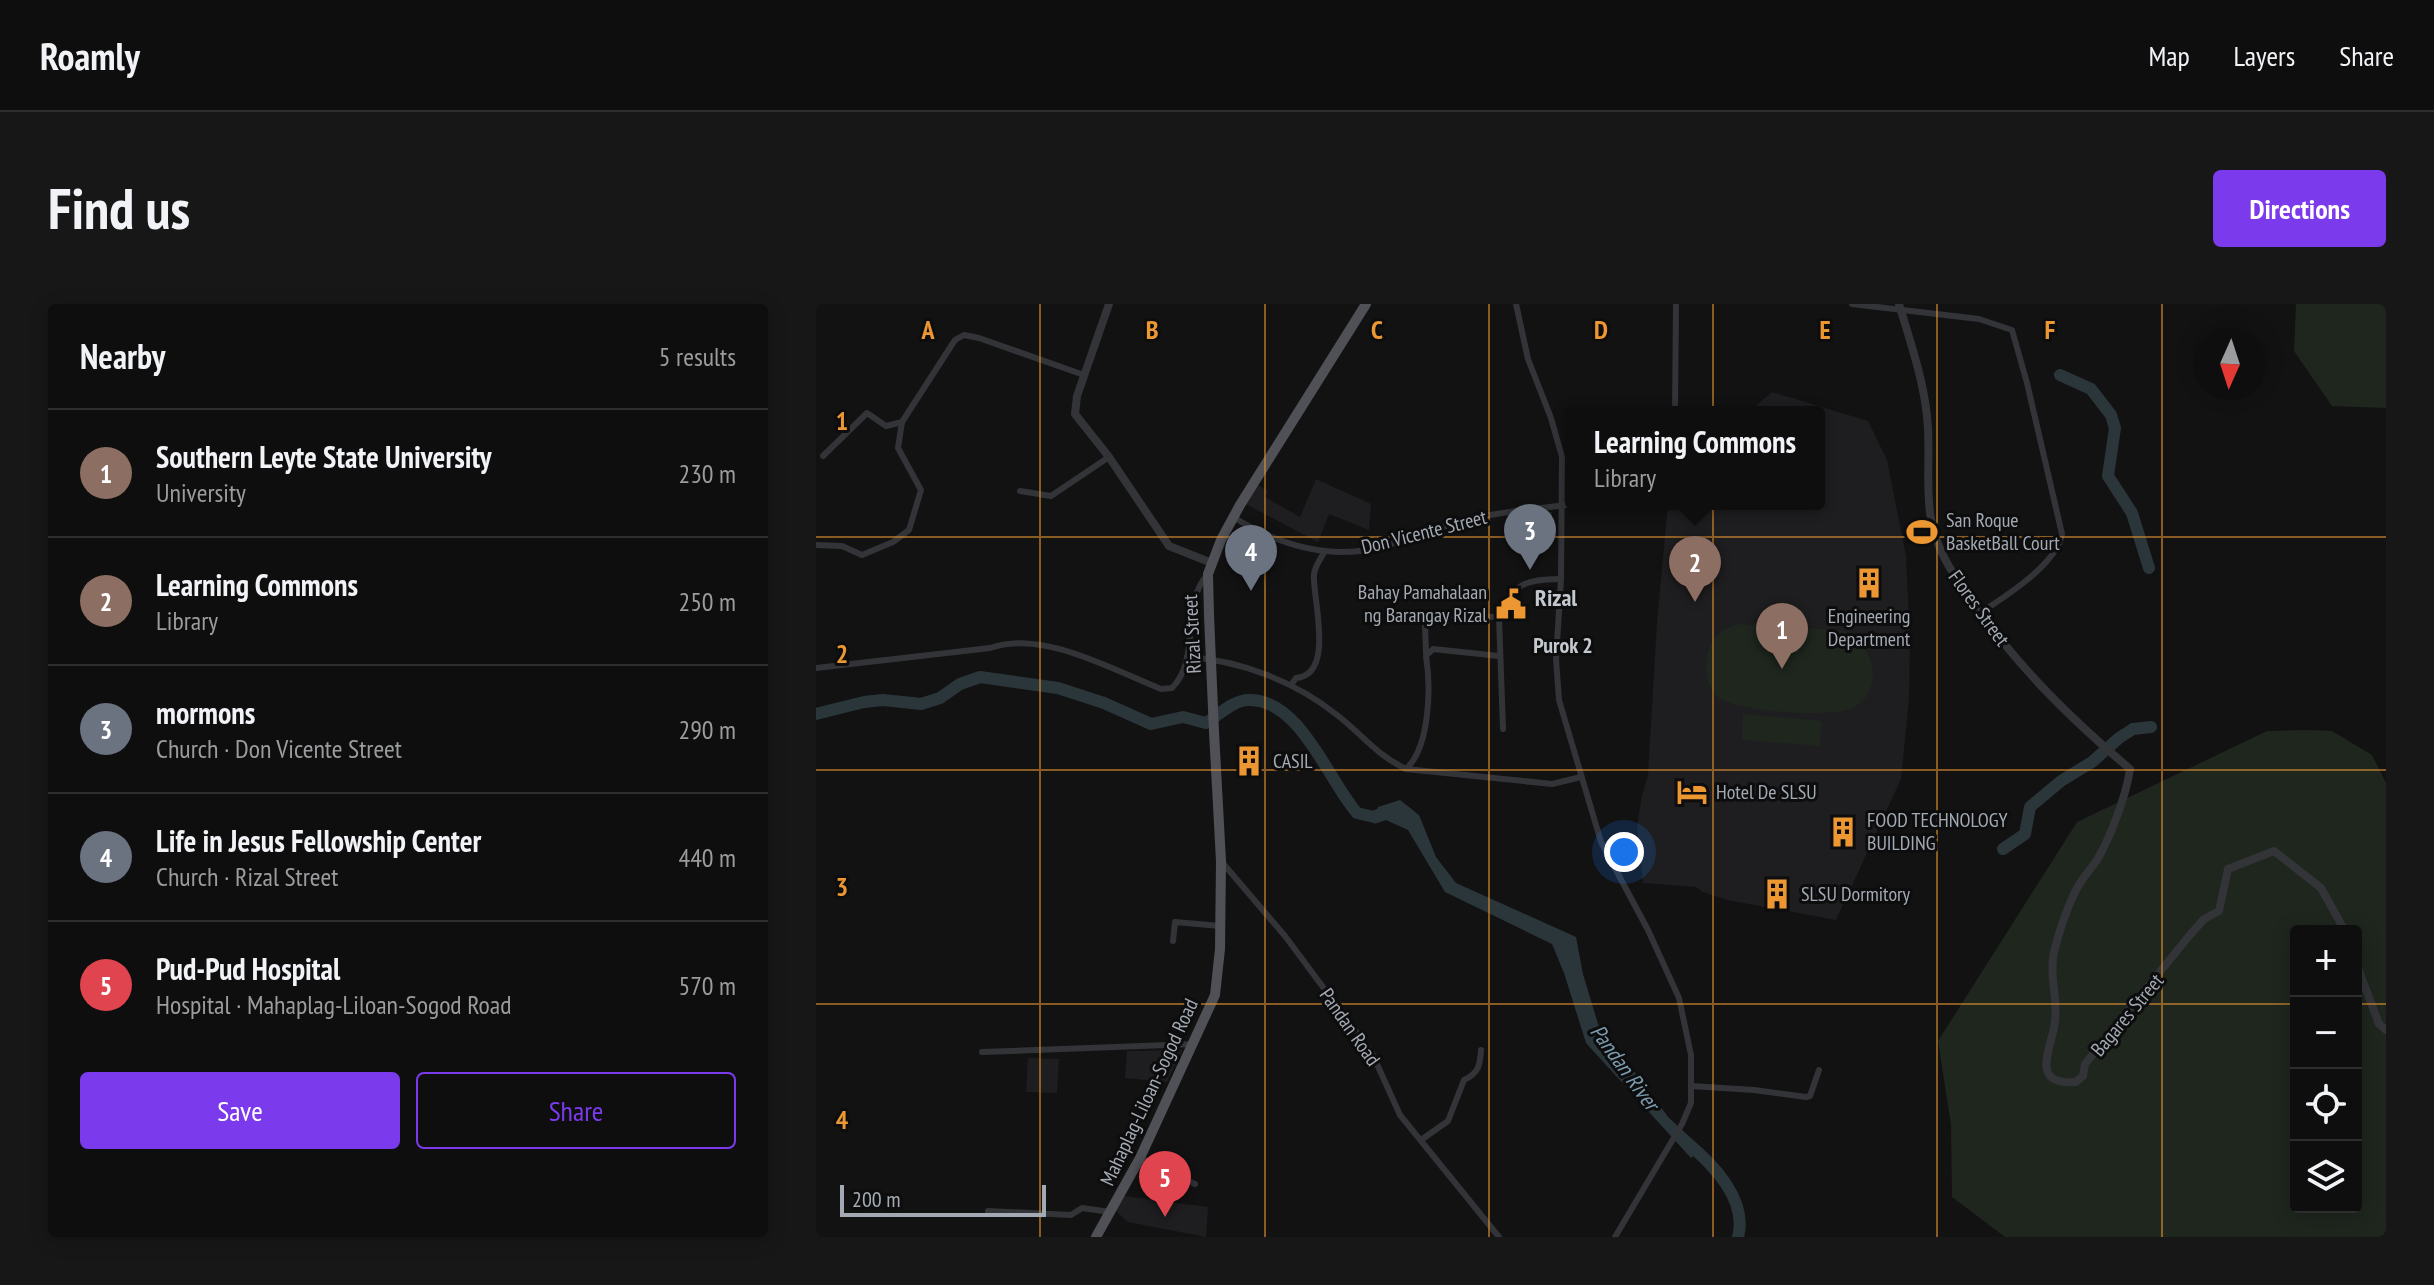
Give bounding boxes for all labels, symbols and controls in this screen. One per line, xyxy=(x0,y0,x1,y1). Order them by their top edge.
text: Roamly xyxy=(40,31,140,80)
text: Map xyxy=(2148,37,2190,74)
text: Layers xyxy=(2234,37,2295,74)
text: Share xyxy=(2339,37,2394,74)
button: Directions xyxy=(2213,170,2386,247)
text: Find us xyxy=(48,172,190,244)
text: A xyxy=(920,313,935,346)
text: B xyxy=(1146,313,1159,346)
text: C xyxy=(1371,313,1383,346)
text: D xyxy=(1594,313,1608,346)
text: E xyxy=(1819,313,1831,346)
text: F xyxy=(2045,313,2056,346)
north arrow xyxy=(2194,328,2266,400)
text: Nearby xyxy=(80,334,165,378)
text: 5 results xyxy=(659,340,736,373)
text: 1 xyxy=(836,404,848,437)
popup xyxy=(1565,406,1825,510)
text: Learning Commons xyxy=(1594,422,1796,461)
text: Southern Leyte State University xyxy=(156,437,492,476)
text: 1 xyxy=(100,457,112,490)
text: 230 m xyxy=(678,457,736,490)
text: Library xyxy=(1594,461,1656,494)
text: University xyxy=(156,476,246,509)
street label: Don Vicente Street xyxy=(1359,504,1490,560)
pin: 3 xyxy=(1504,504,1556,570)
place label: San Roque BasketBall Court xyxy=(1946,507,2060,556)
sports icon: San Roque BasketBall Court xyxy=(1905,515,1939,549)
pin: 4 xyxy=(1225,525,1277,591)
pin: 2 xyxy=(1669,536,1721,602)
text: Learning Commons xyxy=(156,565,358,604)
street label: Flores Street xyxy=(1943,565,2016,652)
building icon: Engineering Department xyxy=(1852,566,1886,600)
place label: Bahay Pamahalaan ng Barangay Rizal xyxy=(1358,579,1487,628)
district label: Rizal xyxy=(1535,582,1577,613)
text: 2 xyxy=(100,585,112,618)
text: 250 m xyxy=(678,585,736,618)
public building icon: Bahay Pamahalaan ng Barangay Rizal xyxy=(1494,587,1528,621)
street label: Rizal Street xyxy=(1177,593,1207,674)
pin: 1 xyxy=(1756,603,1808,669)
place label: Engineering Department xyxy=(1828,603,1911,652)
text: Library xyxy=(156,604,218,637)
district label: Purok 2 xyxy=(1533,631,1593,659)
text: 2 xyxy=(836,637,848,670)
text: mormons xyxy=(156,693,255,732)
text: 3 xyxy=(100,713,112,746)
text: 290 m xyxy=(678,713,736,746)
text: Church · Don Vicente Street xyxy=(156,732,402,765)
building icon: CASIL xyxy=(1232,744,1266,778)
place label: CASIL xyxy=(1273,748,1313,774)
hotel icon: Hotel De SLSU xyxy=(1675,775,1709,809)
place label: Hotel De SLSU xyxy=(1716,779,1817,805)
place label: FOOD TECHNOLOGY BUILDING xyxy=(1867,807,2008,856)
building icon: FOOD TECHNOLOGY BUILDING xyxy=(1826,815,1860,849)
text: Life in Jesus Fellowship Center xyxy=(156,821,481,860)
your location xyxy=(1604,832,1644,872)
text: 4 xyxy=(100,841,112,874)
text: 440 m xyxy=(678,841,736,874)
text: Church · Rizal Street xyxy=(156,860,338,893)
text: 3 xyxy=(836,870,848,903)
building icon: SLSU Dormitory xyxy=(1760,877,1794,911)
place label: SLSU Dormitory xyxy=(1801,881,1911,907)
map controls xyxy=(2290,925,2362,1213)
button: + xyxy=(2290,925,2362,997)
text: Pud-Pud Hospital xyxy=(156,949,340,988)
street label: Bagares Street xyxy=(2085,968,2169,1062)
text: 5 xyxy=(100,969,112,1002)
text: 570 m xyxy=(678,969,736,1002)
street label: Pandan Road xyxy=(1314,983,1386,1071)
text: Hospital · Mahaplag-Liloan-Sogod Road xyxy=(156,988,512,1021)
street label: Mahaplag-Liloan-Sogod Road xyxy=(1094,994,1204,1190)
button: − xyxy=(2290,997,2362,1069)
water label: Pandan River xyxy=(1584,1019,1667,1118)
button: locate xyxy=(2290,1069,2362,1141)
button: Save xyxy=(80,1072,400,1149)
button: Share xyxy=(416,1072,736,1149)
text: 4 xyxy=(836,1103,849,1136)
button: layers xyxy=(2290,1141,2362,1213)
pin: 5 xyxy=(1139,1151,1191,1217)
scale bar xyxy=(840,1181,1046,1217)
text: 200 m xyxy=(852,1185,901,1213)

